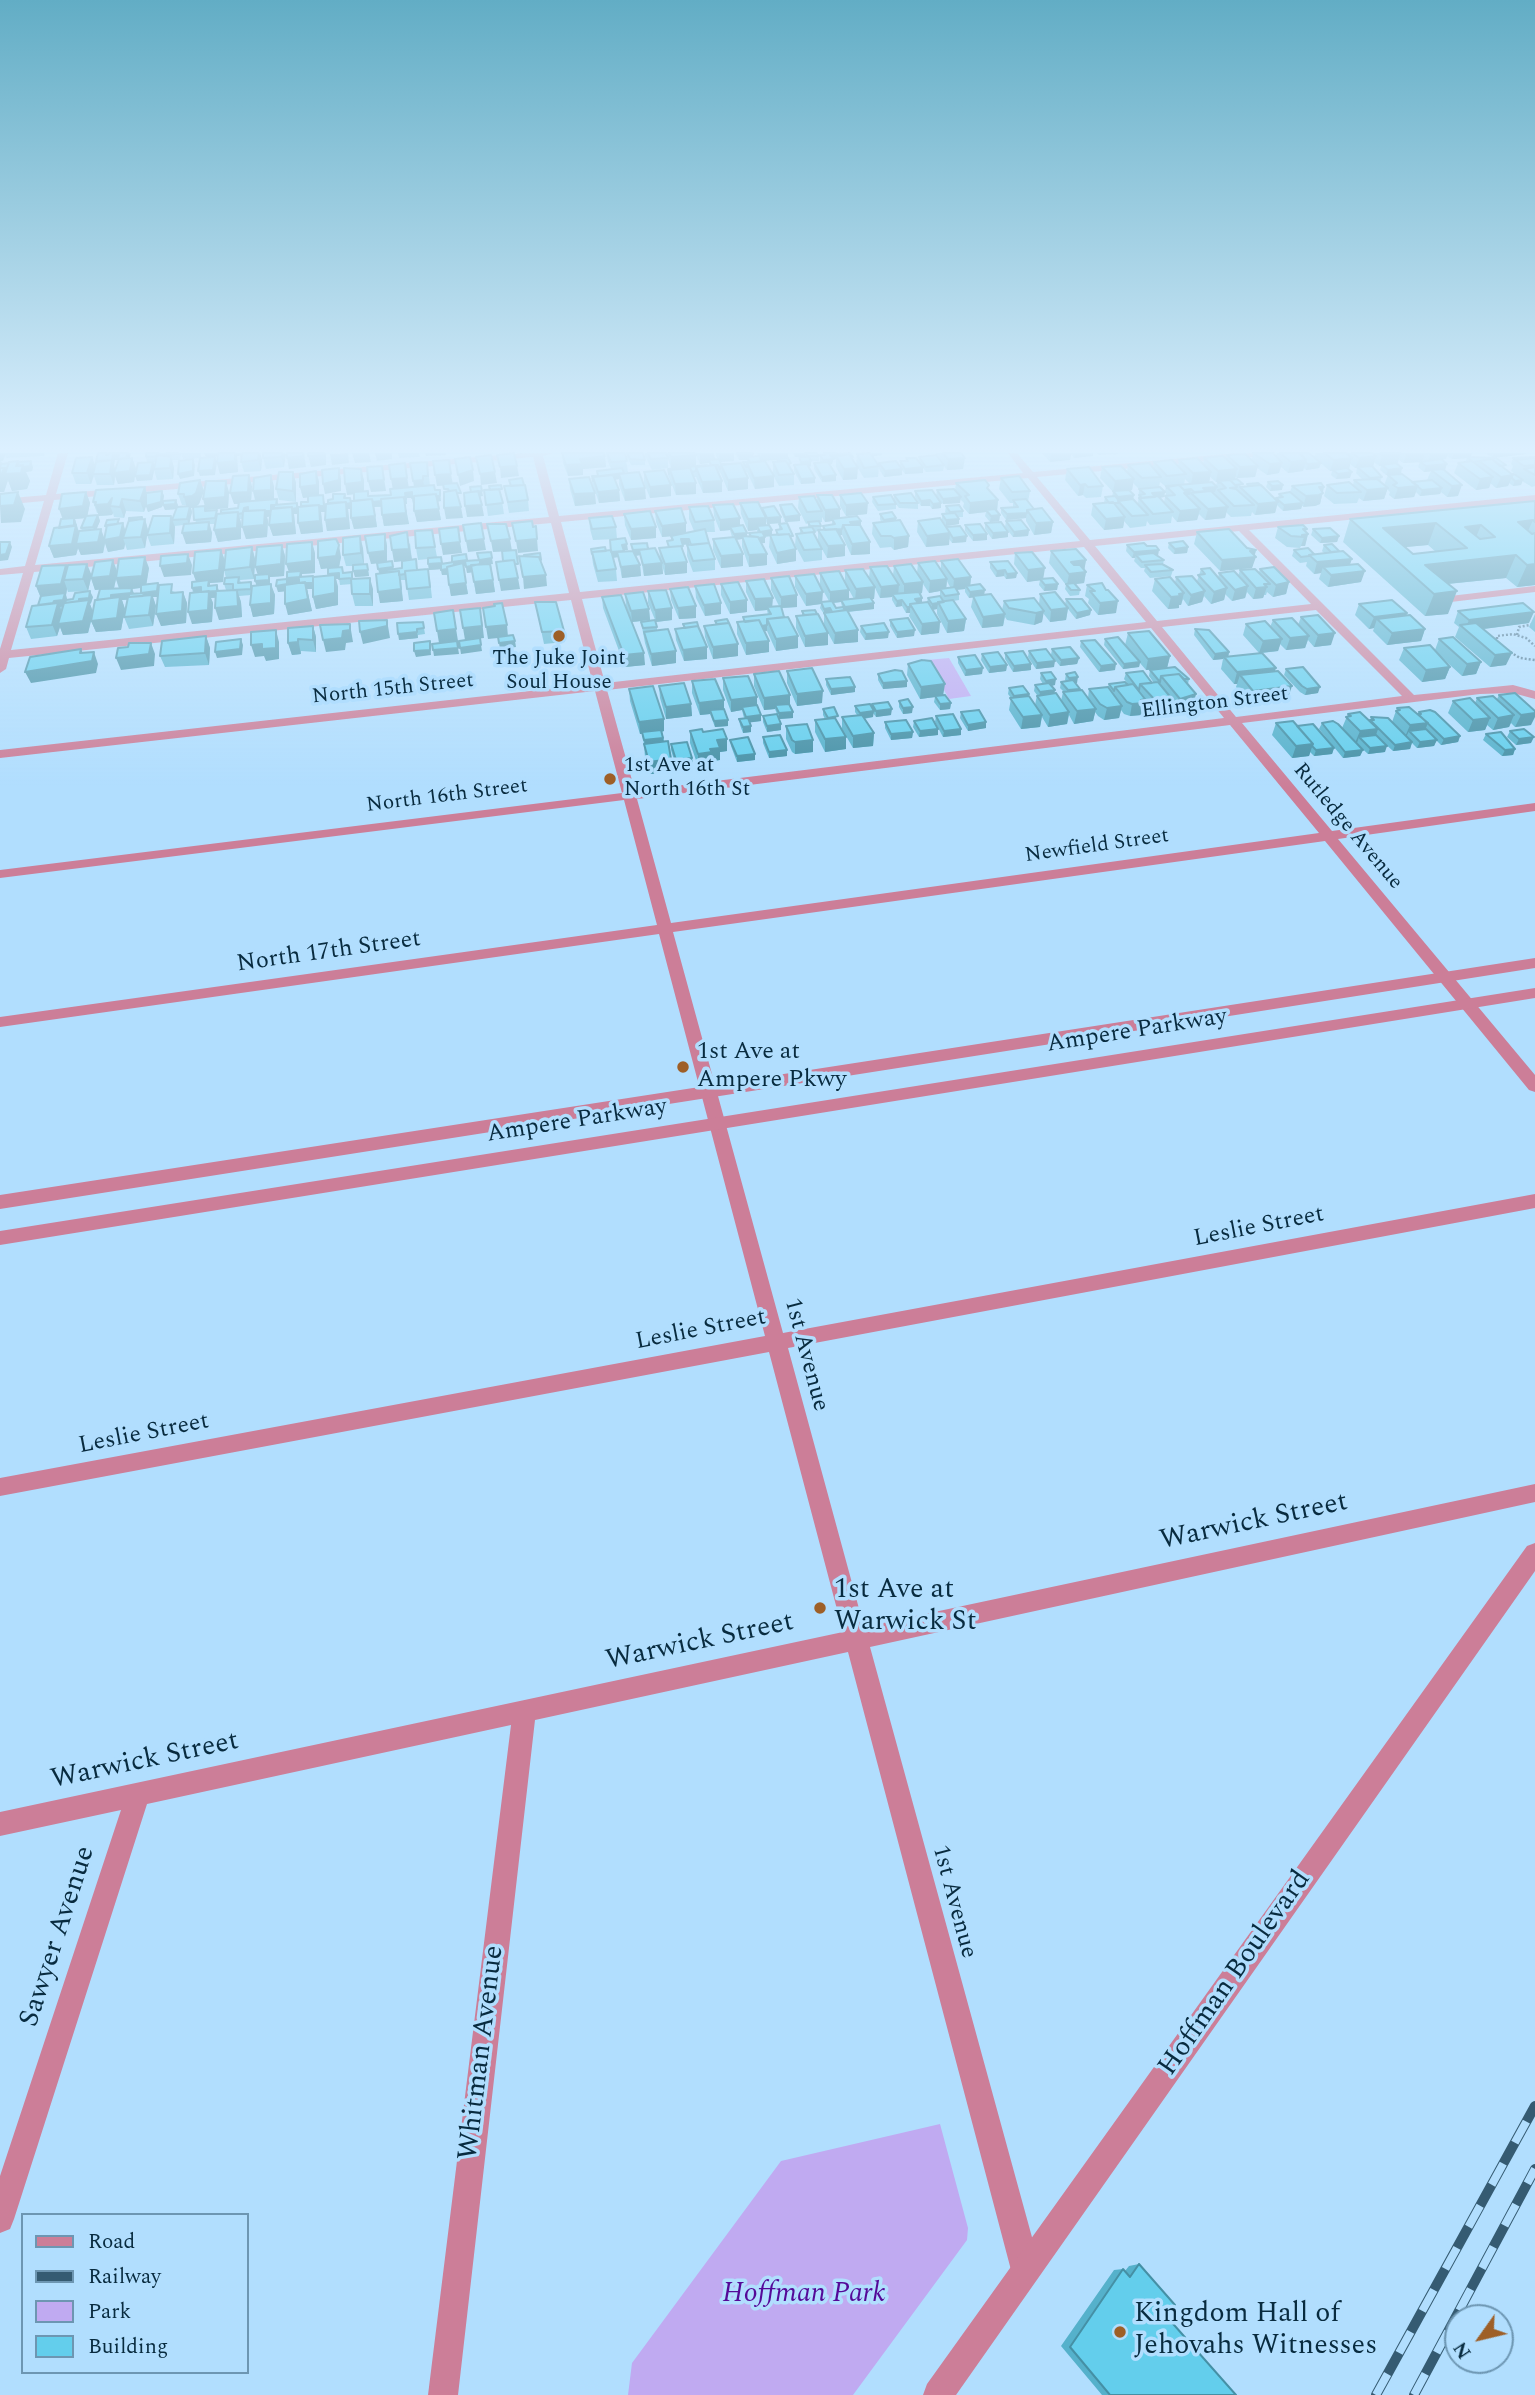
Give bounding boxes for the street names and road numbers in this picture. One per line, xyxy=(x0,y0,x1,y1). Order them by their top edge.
street label: North 15th Street xyxy=(311,669,475,711)
street label: Ellington Street xyxy=(1140,683,1290,725)
street label: Rutledge Avenue xyxy=(1287,759,1407,895)
street label: North 16th Street xyxy=(365,775,529,819)
street label: Newfield Street xyxy=(1023,824,1171,870)
street label: North 17th Street xyxy=(235,926,423,980)
street label: Ampere Parkway xyxy=(1045,1004,1229,1060)
street label: Ampere Parkway xyxy=(485,1094,669,1150)
street label: Leslie Street xyxy=(1191,1201,1327,1255)
street label: 1st Avenue xyxy=(776,1295,834,1415)
street label: Leslie Street xyxy=(633,1304,769,1358)
street label: Leslie Street xyxy=(76,1408,212,1462)
street label: Warwick Street xyxy=(1157,1487,1351,1559)
street label: Warwick Street xyxy=(603,1607,797,1679)
street label: Warwick Street xyxy=(48,1726,242,1798)
street label: 1st Avenue xyxy=(924,1842,982,1962)
street label: Sawyer Avenue xyxy=(14,1843,104,2031)
street label: Hoffman Boulevard xyxy=(1153,1865,1319,2083)
street label: Whitman Avenue xyxy=(453,1944,513,2162)

